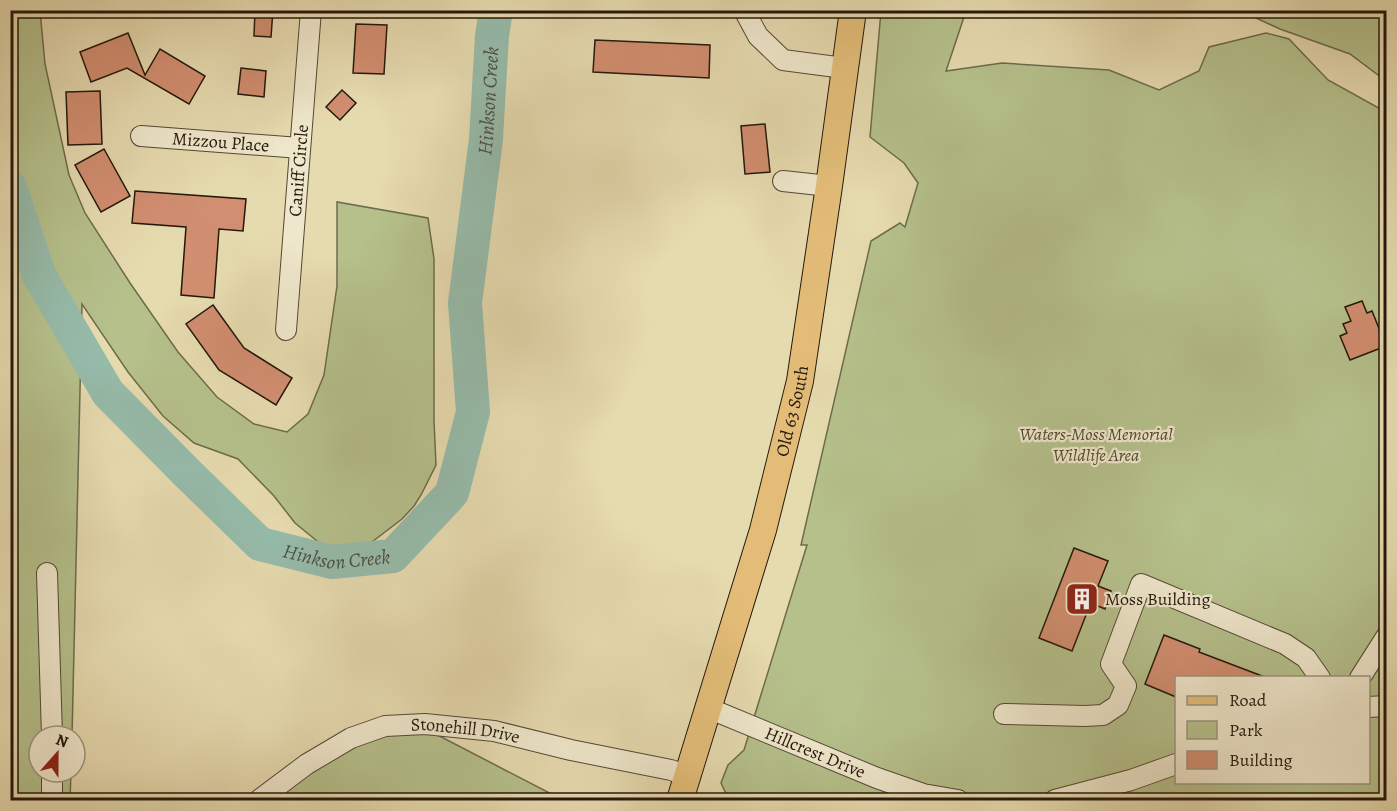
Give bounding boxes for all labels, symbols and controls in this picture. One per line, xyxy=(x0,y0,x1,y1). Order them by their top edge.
water label: Hinkson Creek xyxy=(471,46,505,156)
street label: Caniff Circle xyxy=(283,123,314,217)
street label: Mizzou Place xyxy=(171,126,270,158)
street label: Old 63 South xyxy=(770,364,814,459)
park label: Waters-Moss Memorial Wildlife Area xyxy=(1019,422,1173,467)
water label: Hinkson Creek xyxy=(280,537,391,576)
building icon: Moss Building xyxy=(1064,581,1100,617)
place label: Moss Building xyxy=(1105,587,1210,611)
legend xyxy=(1175,676,1370,784)
text: Road xyxy=(1229,688,1267,712)
street label: Stonehill Drive xyxy=(410,712,523,749)
text: Park xyxy=(1229,718,1263,742)
street label: Hillcrest Drive xyxy=(761,721,869,784)
north arrow xyxy=(27,724,87,784)
text: N xyxy=(53,729,72,753)
text: Building xyxy=(1229,748,1293,772)

